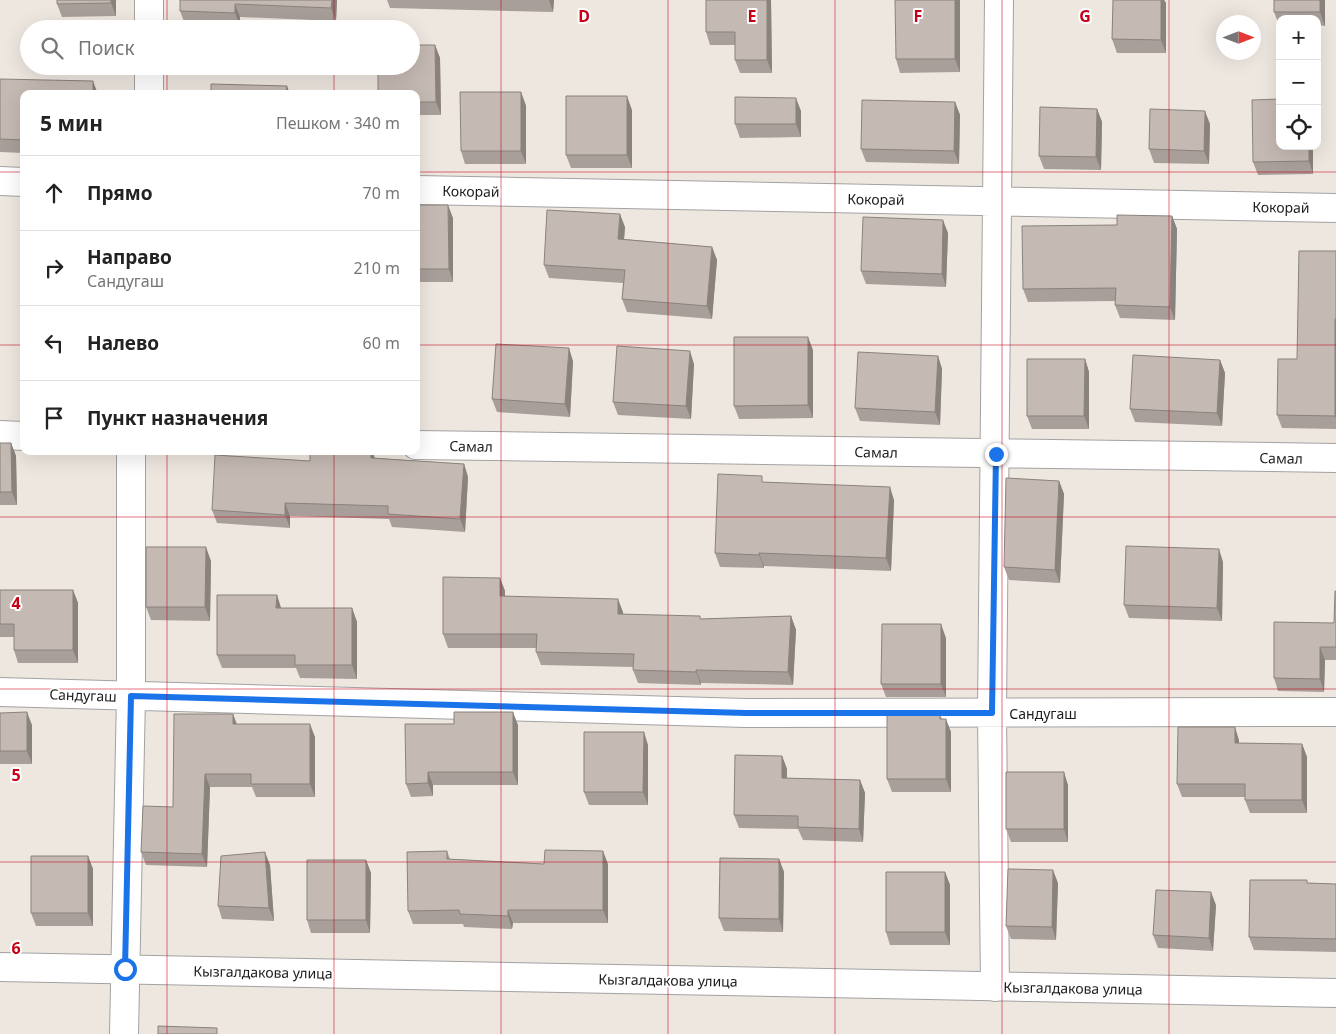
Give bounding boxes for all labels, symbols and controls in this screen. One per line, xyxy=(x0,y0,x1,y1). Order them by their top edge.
text: D xyxy=(578,5,590,27)
text: E xyxy=(748,5,757,27)
text: F xyxy=(914,5,922,27)
text: G xyxy=(1079,5,1091,27)
north arrow xyxy=(1216,15,1261,60)
map controls xyxy=(1276,15,1321,150)
button: + xyxy=(1276,15,1321,60)
search box xyxy=(20,20,420,75)
icon: search xyxy=(38,34,66,62)
text: Поиск xyxy=(78,35,134,61)
button: − xyxy=(1276,60,1321,105)
button: locate xyxy=(1276,105,1321,150)
text: 5 мин xyxy=(40,109,103,137)
text: Пешком · 340 m xyxy=(276,112,400,134)
icon: ahead xyxy=(40,179,68,207)
text: Прямо xyxy=(87,180,153,206)
street label: Кокорай xyxy=(442,181,500,201)
text: 70 m xyxy=(363,182,400,204)
street label: Кокорай xyxy=(847,189,905,209)
street label: Кокорай xyxy=(1252,197,1310,217)
text: Направо xyxy=(87,244,172,270)
icon: right xyxy=(40,254,68,282)
text: 210 m xyxy=(353,257,400,279)
text: Сандугаш xyxy=(87,270,164,292)
icon: left xyxy=(40,329,68,357)
text: Налево xyxy=(87,330,159,356)
text: 60 m xyxy=(363,332,400,354)
icon: arrive xyxy=(40,404,68,432)
text: Пункт назначения xyxy=(87,405,268,431)
street label: Самал xyxy=(449,436,493,456)
street label: Самал xyxy=(854,442,898,462)
route end xyxy=(985,443,1008,466)
street label: Самал xyxy=(1259,448,1303,468)
text: 4 xyxy=(11,592,21,614)
street label: Сандугаш xyxy=(49,684,117,706)
street label: Сандугаш xyxy=(1009,704,1077,723)
text: 5 xyxy=(11,764,21,786)
text: 6 xyxy=(11,937,21,959)
route start xyxy=(114,958,137,981)
street label: Кызгалдакова улица xyxy=(193,961,333,983)
street label: Кызгалдакова улица xyxy=(598,969,738,991)
street label: Кызгалдакова улица xyxy=(1003,977,1143,999)

